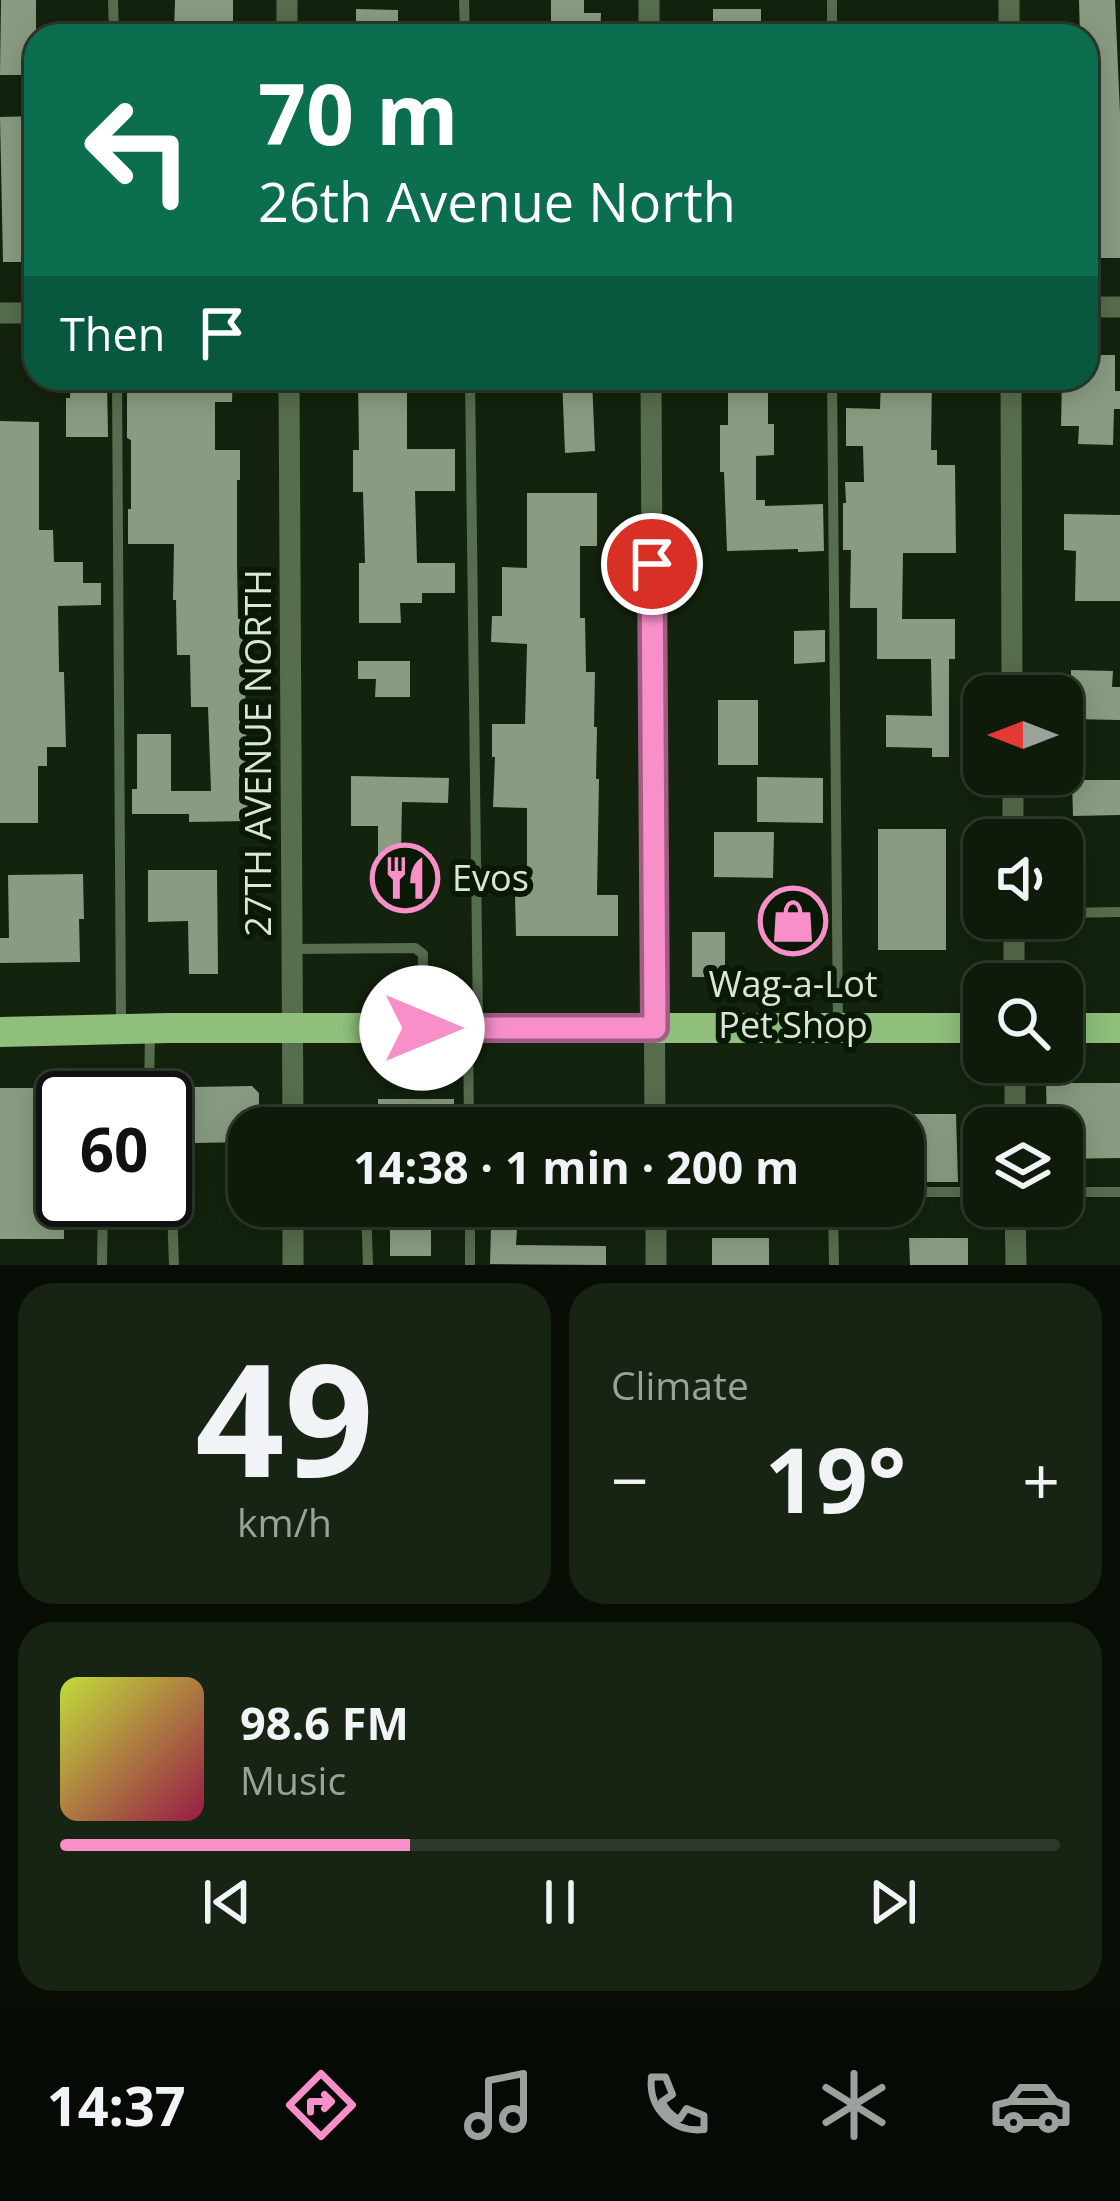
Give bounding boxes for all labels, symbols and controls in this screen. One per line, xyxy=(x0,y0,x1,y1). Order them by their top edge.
text: 70 m xyxy=(258,55,458,170)
icon: left xyxy=(60,72,216,228)
text: 26th Avenue North xyxy=(258,164,736,238)
icon: arrive xyxy=(189,300,255,366)
text: Then xyxy=(60,303,165,364)
pin xyxy=(601,513,703,615)
icon: arrive xyxy=(619,531,685,597)
street label: 27TH AVENUE NORTH xyxy=(233,569,282,937)
north arrow xyxy=(963,675,1083,795)
map controls xyxy=(963,675,1083,1227)
button: sound xyxy=(963,819,1083,939)
restaurant icon: Evos xyxy=(370,843,440,913)
place label: Evos xyxy=(452,853,529,902)
shop icon: Wag-a-Lot Pet Shop xyxy=(758,886,828,956)
place label: Wag-a-Lot Pet Shop xyxy=(708,959,878,1049)
button: search xyxy=(963,963,1083,1083)
position arrow xyxy=(359,965,485,1091)
speed limit sign: 60 xyxy=(36,1071,192,1227)
button: layers xyxy=(963,1107,1083,1227)
text: 14:38 · 1 min · 200 m xyxy=(353,1136,799,1197)
text: 49 xyxy=(195,1310,374,1523)
text: Climate xyxy=(611,1358,749,1411)
text: 19° xyxy=(765,1417,906,1539)
text: − xyxy=(611,1434,649,1524)
text: + xyxy=(1022,1434,1060,1524)
text: km/h xyxy=(237,1495,332,1548)
text: 98.6 FM xyxy=(240,1692,409,1753)
text: Music xyxy=(240,1753,346,1806)
icon: previous xyxy=(194,1869,260,1935)
icon: pause xyxy=(527,1869,593,1935)
icon: next xyxy=(860,1869,926,1935)
icon: directions xyxy=(279,2063,363,2147)
icon: music xyxy=(457,2063,541,2147)
icon: phone xyxy=(634,2063,718,2147)
icon: climate xyxy=(812,2063,896,2147)
icon: car xyxy=(989,2063,1073,2147)
text: 14:37 xyxy=(47,2068,186,2142)

